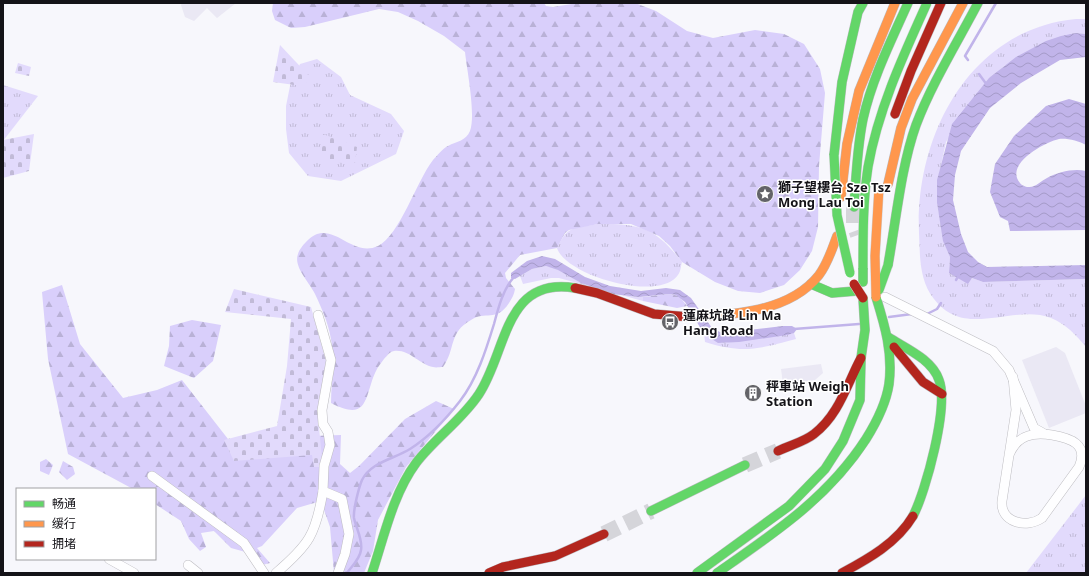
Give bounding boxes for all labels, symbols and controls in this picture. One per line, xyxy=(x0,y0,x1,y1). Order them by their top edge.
place label: 獅子望樓台 Sze Tsz Mong Lau Toi xyxy=(778,178,891,211)
place icon: 獅子望樓台 Sze Tsz Mong Lau Toi xyxy=(755,184,775,204)
place label: 蓮麻坑路 Lin Ma Hang Road xyxy=(683,306,781,339)
bus stop icon: 蓮麻坑路 Lin Ma Hang Road xyxy=(660,312,680,332)
place label: 秤車站 Weigh Station xyxy=(766,377,849,410)
building icon: 秤車站 Weigh Station xyxy=(743,383,763,403)
legend xyxy=(16,488,156,560)
text: 畅通 xyxy=(52,495,76,512)
text: 缓行 xyxy=(52,515,76,532)
text: 拥堵 xyxy=(52,535,76,552)

